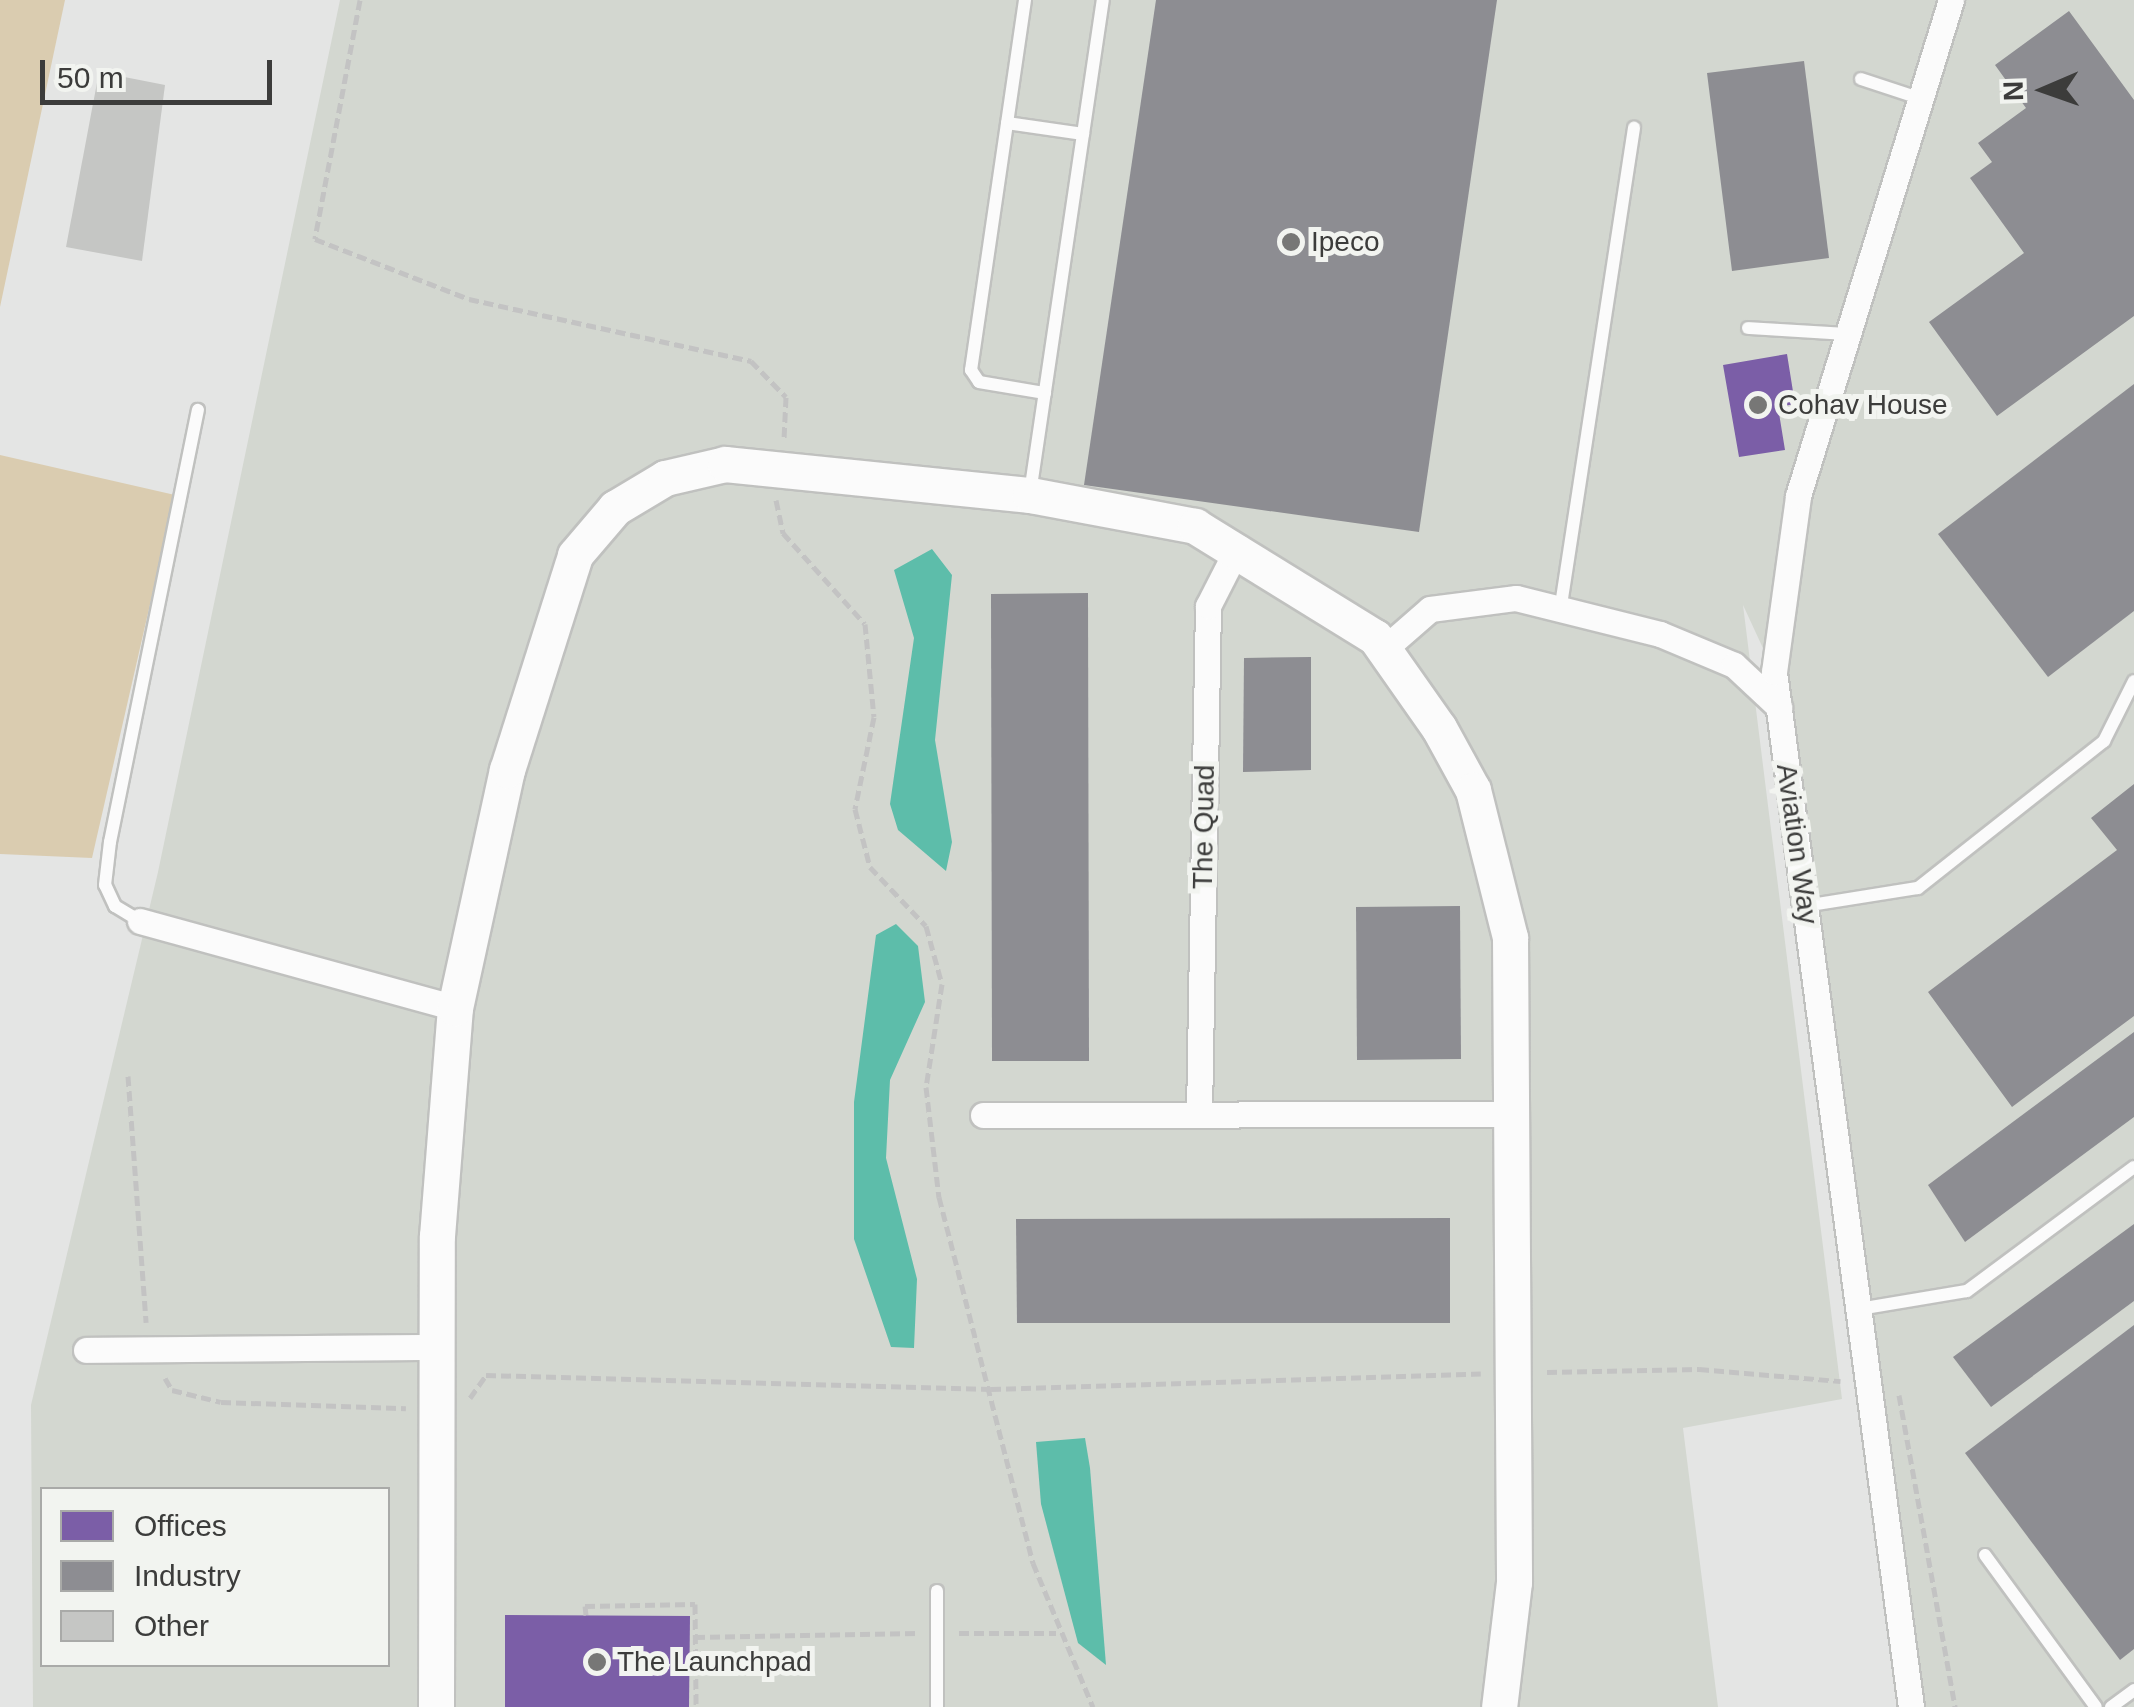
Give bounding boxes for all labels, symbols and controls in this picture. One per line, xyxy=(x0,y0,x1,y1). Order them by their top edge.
scale bar xyxy=(45,40,278,102)
north arrow xyxy=(1994,40,2094,140)
text: 50 m xyxy=(57,61,124,94)
text: N xyxy=(1998,80,2029,102)
place label: Ipeco xyxy=(1311,225,1379,259)
marker: Ipeco xyxy=(1280,231,1302,253)
place label: Cohav House xyxy=(1778,388,1948,422)
marker: Cohav House xyxy=(1747,394,1769,416)
street label: Aviation Way xyxy=(1769,762,1825,926)
street label: The Quad xyxy=(1186,764,1222,890)
legend xyxy=(40,1487,390,1667)
text: Offices xyxy=(134,1509,227,1542)
text: Industry xyxy=(134,1559,241,1592)
text: Other xyxy=(134,1609,209,1642)
place label: The Launchpad xyxy=(617,1645,812,1679)
marker: The Launchpad xyxy=(586,1651,608,1673)

